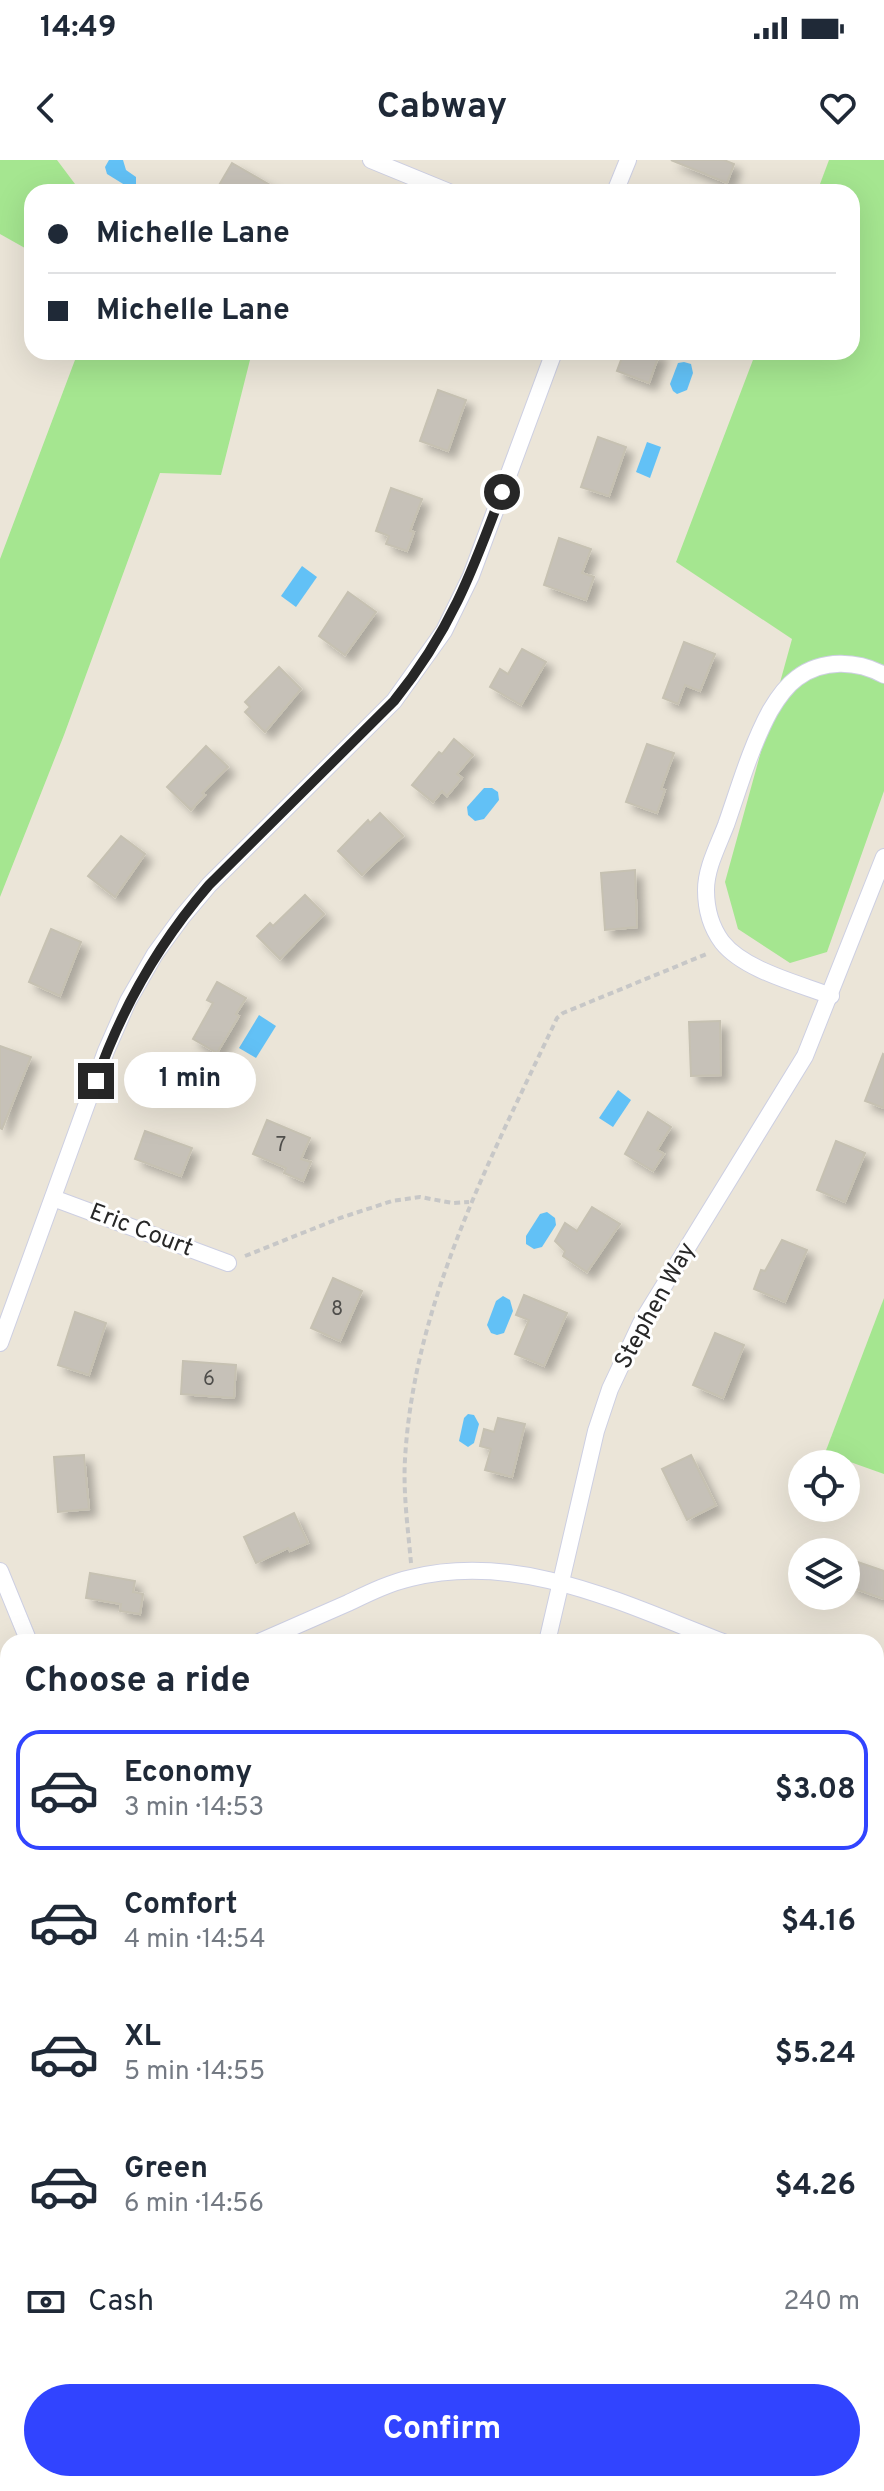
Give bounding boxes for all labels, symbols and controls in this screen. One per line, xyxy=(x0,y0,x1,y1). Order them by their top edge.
text: 14:49 xyxy=(40,10,116,47)
text: Cabway xyxy=(377,85,507,131)
icon: back xyxy=(24,86,68,130)
icon: heart xyxy=(816,86,860,130)
text: Michelle Lane xyxy=(96,216,290,253)
text: Michelle Lane xyxy=(96,293,290,330)
route start xyxy=(484,474,520,510)
callout: 1 min xyxy=(124,1053,256,1109)
route end xyxy=(78,1063,114,1099)
text: 1 min xyxy=(159,1063,221,1096)
house number: 7 xyxy=(276,1133,286,1159)
street label: Eric Court xyxy=(85,1198,197,1264)
street label: Stephen Way xyxy=(609,1237,703,1375)
house number: 8 xyxy=(331,1297,343,1323)
house number: 6 xyxy=(203,1367,215,1393)
map controls xyxy=(788,1450,860,1610)
button: locate xyxy=(788,1450,860,1522)
button: layers xyxy=(788,1538,860,1610)
text: Choose a ride xyxy=(24,1659,250,1705)
icon: car xyxy=(28,1754,100,1826)
text: Economy xyxy=(124,1755,252,1792)
text: $3.08 xyxy=(775,1772,856,1809)
text: 3 min · 14:53 xyxy=(124,1792,264,1825)
icon: car xyxy=(28,1886,100,1958)
text: Comfort xyxy=(124,1887,237,1924)
text: $4.16 xyxy=(781,1904,856,1941)
text: 4 min · 14:54 xyxy=(124,1924,266,1957)
icon: car xyxy=(28,2018,100,2090)
text: XL xyxy=(124,2019,161,2056)
text: $5.24 xyxy=(775,2036,856,2073)
text: 5 min · 14:55 xyxy=(124,2056,265,2089)
icon: car xyxy=(28,2150,100,2222)
text: Green xyxy=(124,2151,208,2188)
text: $4.26 xyxy=(775,2168,856,2205)
text: 6 min · 14:56 xyxy=(124,2188,264,2221)
icon: cash xyxy=(24,2280,68,2324)
text: Cash xyxy=(88,2284,154,2321)
text: 240 m xyxy=(783,2286,860,2319)
button: Confirm xyxy=(24,2384,860,2476)

